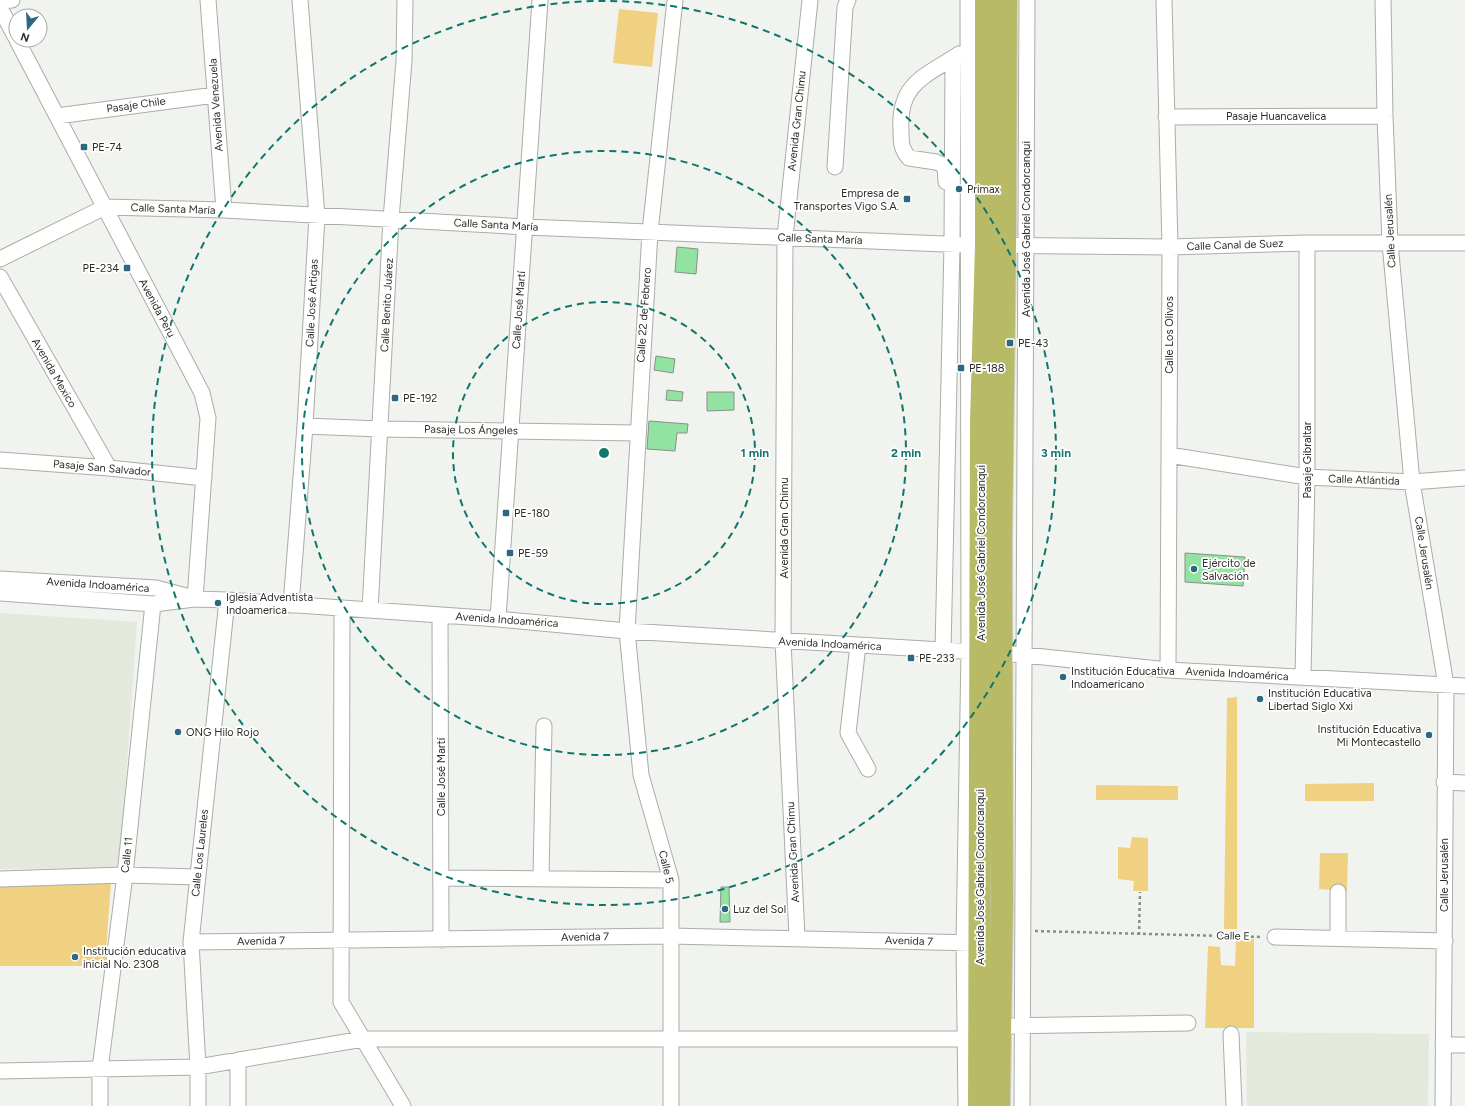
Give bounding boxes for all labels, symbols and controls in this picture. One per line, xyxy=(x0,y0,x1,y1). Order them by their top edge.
north arrow xyxy=(8,8,48,48)
text: N xyxy=(19,30,31,45)
street label: Avenida Venezuela xyxy=(206,58,226,152)
street label: Avenida Gran Chimu xyxy=(785,70,809,172)
street label: Pasaje Chile xyxy=(106,94,166,116)
street label: Pasaje Huancavelica xyxy=(1226,110,1326,123)
place label: PE-74 xyxy=(92,141,122,154)
street label: Avenida José Gabriel Condorcanqui xyxy=(1020,141,1033,317)
marker: PE-74 xyxy=(79,142,89,152)
place label: Primax xyxy=(967,183,1001,196)
marker: Primax xyxy=(954,184,964,194)
place label: Empresa de Transportes Vigo S.A. xyxy=(794,187,899,213)
marker: Empresa de Transportes Vigo S.A. xyxy=(902,194,912,204)
street label: Calle Jerusalén xyxy=(1382,194,1398,268)
street label: Calle Santa María xyxy=(130,201,216,217)
street label: Calle Santa María xyxy=(453,216,539,234)
street label: Calle Santa María xyxy=(777,231,863,247)
street label: Calle Canal de Suez xyxy=(1186,237,1284,253)
street label: Calle Benito Juárez xyxy=(378,258,396,352)
street label: Calle José Artigas xyxy=(303,259,321,347)
place label: PE-234 xyxy=(83,262,119,275)
marker: PE-234 xyxy=(122,263,132,273)
street label: Calle 22 de Febrero xyxy=(634,267,654,363)
street label: Calle José Martí xyxy=(510,270,528,350)
street label: Avenida Peru xyxy=(136,276,178,340)
street label: Calle Los Olivos xyxy=(1163,296,1176,374)
street label: Avenida Mexico xyxy=(29,336,79,410)
place label: PE-43 xyxy=(1018,337,1048,350)
marker: PE-43 xyxy=(1005,338,1015,348)
place label: PE-188 xyxy=(969,362,1005,375)
marker: PE-188 xyxy=(956,363,966,373)
place label: PE-192 xyxy=(403,392,437,405)
marker: PE-192 xyxy=(390,393,400,403)
street label: Pasaje Gibraltar xyxy=(1301,421,1314,498)
street label: Pasaje Los Ángeles xyxy=(424,423,518,437)
centre of rings xyxy=(597,446,611,460)
text: 1 min xyxy=(741,446,769,460)
text: 2 min xyxy=(891,446,921,460)
text: 3 min xyxy=(1041,446,1071,460)
street label: Pasaje San Salvador xyxy=(53,457,152,479)
street label: Avenida José Gabriel Condorcanqui xyxy=(975,465,988,641)
street label: Calle Atlántida xyxy=(1328,472,1400,488)
street label: Avenida Gran Chimu xyxy=(778,477,791,579)
place label: PE-180 xyxy=(514,507,550,520)
marker: PE-180 xyxy=(501,508,511,518)
street label: Calle Jerusalén xyxy=(1412,515,1436,591)
place label: PE-59 xyxy=(518,547,548,560)
marker: PE-59 xyxy=(505,548,515,558)
place label: Ejército de Salvación xyxy=(1202,557,1255,583)
marker: Ejército de Salvación xyxy=(1189,564,1199,574)
street label: Avenida Indoamérica xyxy=(46,575,150,595)
place label: Iglesia Adventista Indoamerica xyxy=(226,591,313,617)
marker: Iglesia Adventista Indoamerica xyxy=(213,598,223,608)
street label: Avenida Indoamérica xyxy=(455,610,559,630)
street label: Avenida Indoamérica xyxy=(778,635,882,653)
place label: PE-233 xyxy=(919,652,955,665)
marker: PE-233 xyxy=(906,653,916,663)
place label: Institución Educativa Indoamericano xyxy=(1071,665,1175,691)
street label: Avenida Indoamérica xyxy=(1185,665,1289,683)
marker: Institución Educativa Indoamericano xyxy=(1058,672,1068,682)
place label: Institución Educativa Libertad Siglo Xxi xyxy=(1268,687,1372,713)
marker: Institución Educativa Libertad Siglo Xxi xyxy=(1255,694,1265,704)
place label: Institución Educativa Mi Montecastello xyxy=(1317,723,1421,749)
place label: ONG Hilo Rojo xyxy=(186,726,259,739)
marker: ONG Hilo Rojo xyxy=(173,727,183,737)
marker: Institución Educativa Mi Montecastello xyxy=(1424,730,1434,740)
street label: Calle José Martí xyxy=(435,737,448,816)
street label: Avenida José Gabriel Condorcanqui xyxy=(974,789,987,965)
street label: Avenida Gran Chimu xyxy=(784,801,802,903)
street label: Calle Los Laureles xyxy=(189,809,211,897)
street label: Calle 11 xyxy=(119,836,135,874)
street label: Calle Jerusalén xyxy=(1438,838,1451,912)
street label: Calle 5 xyxy=(656,849,676,885)
place label: Luz del Sol xyxy=(733,903,786,916)
marker: Luz del Sol xyxy=(720,904,730,914)
street label: Calle E xyxy=(1216,929,1250,943)
street label: Avenida 7 xyxy=(561,930,609,944)
street label: Avenida 7 xyxy=(237,934,285,948)
street label: Avenida 7 xyxy=(885,934,933,948)
place label: Institución educativa inicial No. 2308 xyxy=(83,945,186,971)
marker: Institución educativa inicial No. 2308 xyxy=(70,952,80,962)

